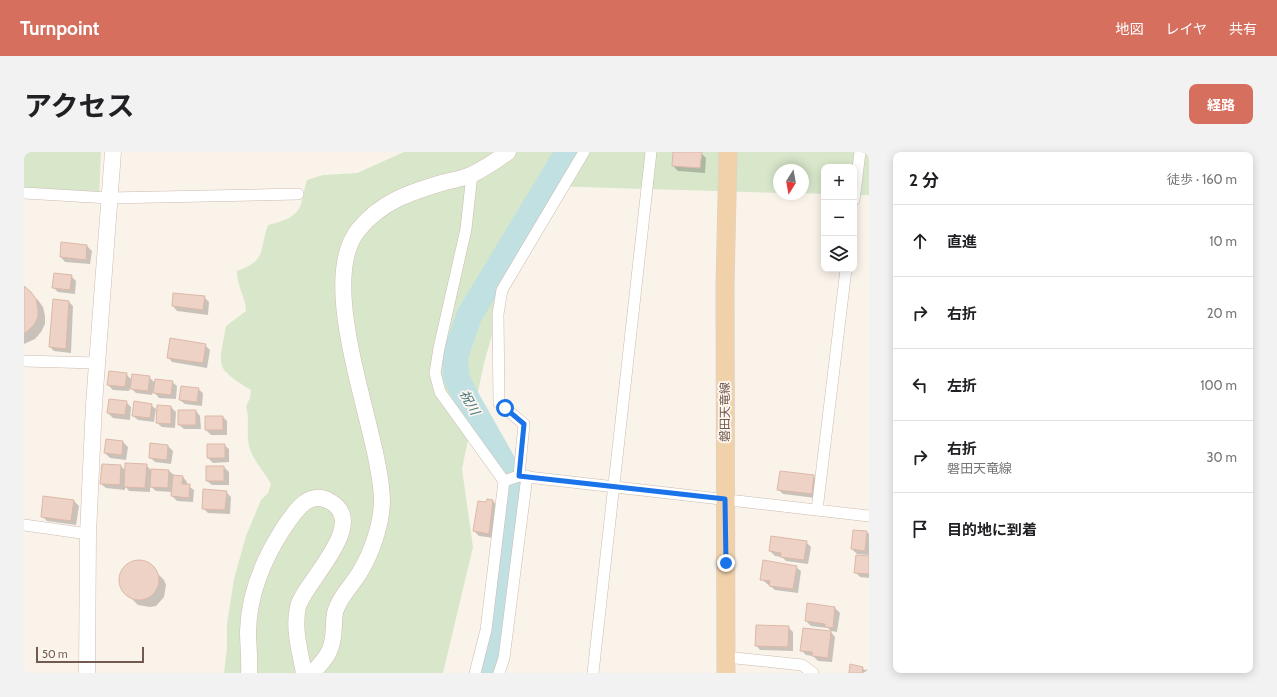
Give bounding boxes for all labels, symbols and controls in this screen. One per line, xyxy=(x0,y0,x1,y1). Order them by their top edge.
text: Turnpoint xyxy=(20,17,99,40)
text: 地図 xyxy=(1115,20,1143,38)
text: レイヤ xyxy=(1165,20,1207,38)
text: 共有 xyxy=(1229,20,1257,38)
button: 経路 xyxy=(1189,84,1253,124)
text: アクセス xyxy=(24,89,135,123)
north arrow xyxy=(773,164,809,200)
map controls xyxy=(821,164,857,272)
button: + xyxy=(821,164,857,200)
text: 2 分 xyxy=(909,170,939,190)
text: 徒歩 · 160 m xyxy=(1167,171,1237,187)
button: − xyxy=(821,200,857,236)
icon: ahead xyxy=(909,230,931,252)
text: 直進 xyxy=(947,233,977,251)
text: 10 m xyxy=(1209,233,1237,249)
button: layers xyxy=(821,236,857,272)
icon: right xyxy=(909,302,931,324)
text: 右折 xyxy=(947,305,977,323)
text: 20 m xyxy=(1207,305,1237,321)
icon: left xyxy=(909,374,931,396)
text: 左折 xyxy=(947,377,977,395)
text: 100 m xyxy=(1200,377,1237,393)
street label: 磐田天竜線 xyxy=(717,382,732,442)
water label: 祝川 xyxy=(457,387,484,419)
route start xyxy=(496,399,514,417)
text: 右折 xyxy=(947,440,977,458)
icon: right xyxy=(909,446,931,468)
text: 30 m xyxy=(1207,449,1237,465)
text: 磐田天竜線 xyxy=(947,460,1012,476)
icon: arrive xyxy=(909,518,931,540)
text: 目的地に到着 xyxy=(947,521,1037,539)
route end xyxy=(717,554,735,572)
scale bar xyxy=(36,645,144,664)
text: 50 m xyxy=(42,647,68,661)

